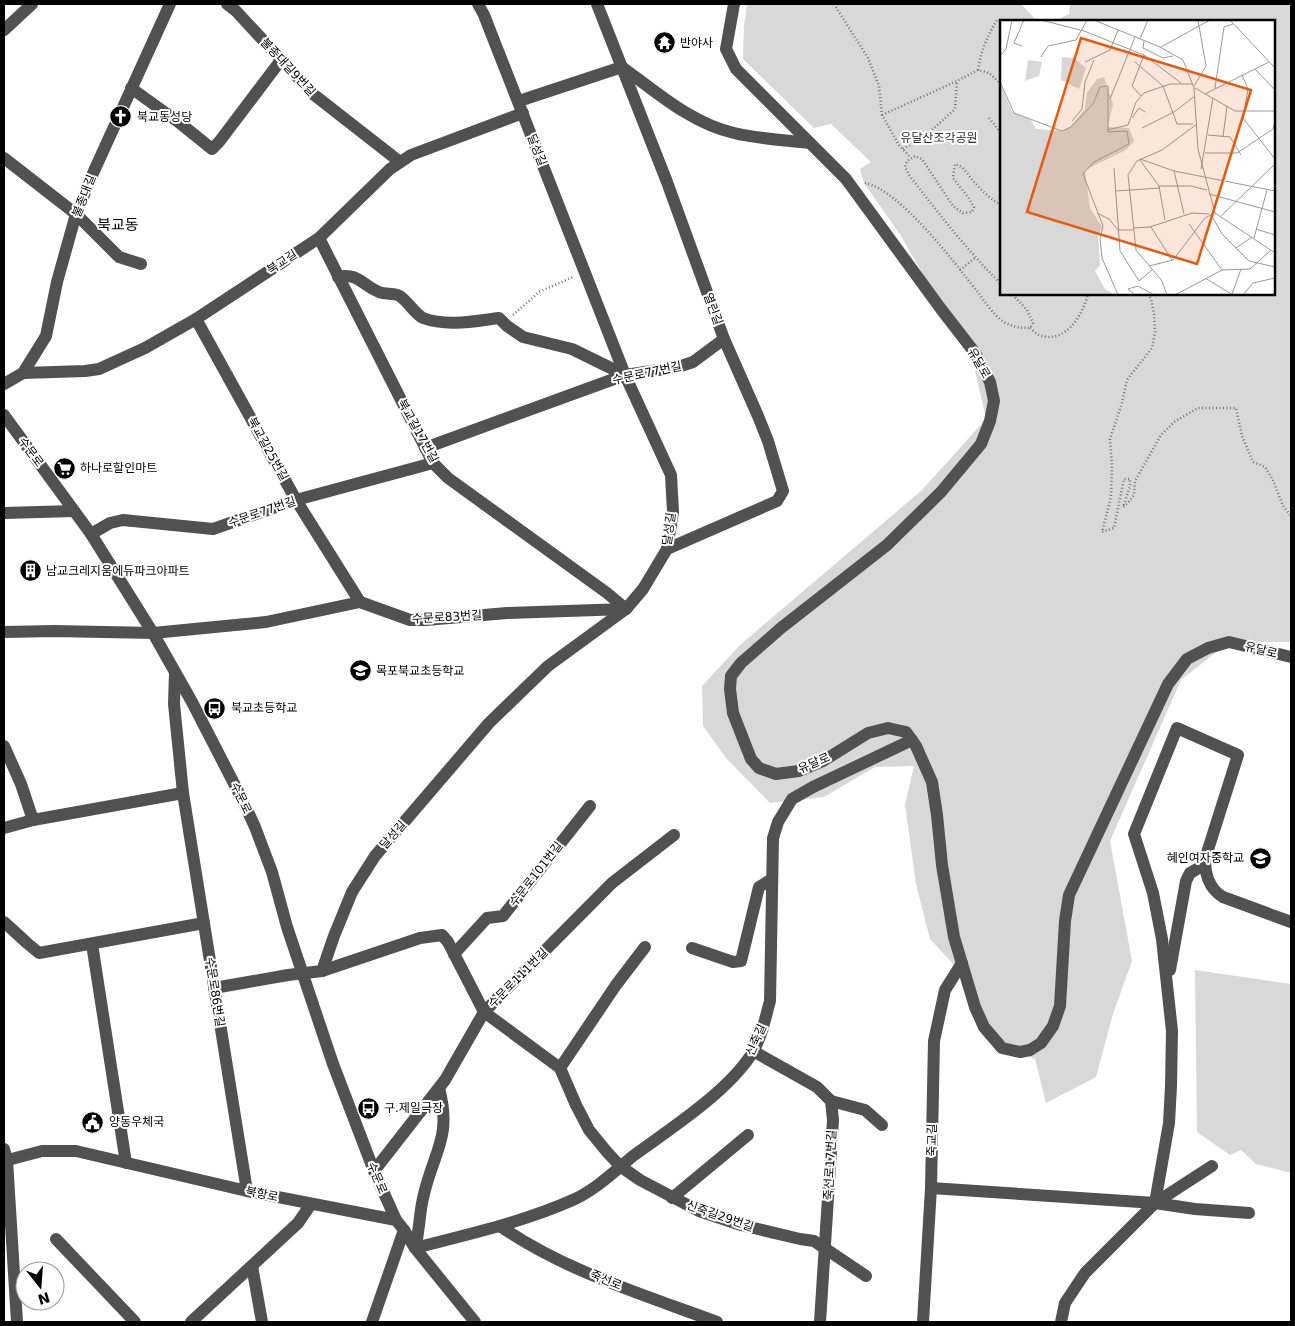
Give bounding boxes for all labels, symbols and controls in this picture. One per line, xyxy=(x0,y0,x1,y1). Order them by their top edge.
inset map xyxy=(1000,20,1275,295)
temple icon: 반야사 xyxy=(652,31,676,55)
street label: 불종대길9번길 xyxy=(258,35,318,99)
place label: 반야사 xyxy=(680,36,713,50)
church icon: 북교동성당 xyxy=(109,105,133,129)
place label: 북교동성당 xyxy=(137,110,192,124)
park label: 유달산조각공원 xyxy=(900,131,978,145)
street label: 달성길 xyxy=(525,132,549,168)
street label: 불종대길 xyxy=(70,173,98,219)
district label: 북교동 xyxy=(97,216,139,234)
street label: 북교길 xyxy=(264,247,300,277)
street label: 열린길 xyxy=(701,291,725,327)
street label: 유달로 xyxy=(965,345,993,381)
street label: 수문로77번길 xyxy=(611,359,683,387)
street label: 북교길17번길 xyxy=(395,397,441,465)
street label: 북교길25번길 xyxy=(245,415,291,483)
street label: 수문로 xyxy=(16,434,46,470)
supermarket icon: 하나로할인마트 xyxy=(52,456,76,480)
place label: 하나로할인마트 xyxy=(80,461,157,475)
street label: 수문로77번길 xyxy=(226,494,298,530)
street label: 달성길 xyxy=(660,512,678,546)
building icon: 남교크레지움에듀파크아파트 xyxy=(18,559,42,583)
place label: 남교크레지움에듀파크아파트 xyxy=(46,564,190,578)
street label: 수문로83번길 xyxy=(411,608,483,626)
street label: 유달로 xyxy=(1243,639,1279,661)
school or university icon: 목포북교초등학교 xyxy=(348,659,372,683)
place label: 목포북교초등학교 xyxy=(376,664,464,678)
bus stop icon: 북교초등학교 xyxy=(203,696,227,720)
place label: 북교초등학교 xyxy=(231,701,297,715)
street label: 유달로 xyxy=(796,750,832,776)
street label: 수문로 xyxy=(227,780,255,816)
street label: 달성길 xyxy=(377,818,409,852)
street label: 수문로101번길 xyxy=(506,839,566,909)
school or university icon: 혜인여자중학교 xyxy=(1248,846,1272,870)
place label: 혜인여자중학교 xyxy=(1167,851,1244,865)
street label: 수문로111번길 xyxy=(485,945,551,1011)
street label: 수문로86번길 xyxy=(203,956,227,1028)
street label: 신죽길 xyxy=(743,1022,769,1058)
bus stop icon: 구.제일극장 xyxy=(356,1096,380,1120)
place label: 구.제일극장 xyxy=(384,1101,443,1115)
public building icon: 양동우체국 xyxy=(81,1110,105,1134)
place label: 양동우체국 xyxy=(109,1115,164,1129)
street label: 죽교길 xyxy=(925,1123,939,1157)
street label: 죽선로17번길 xyxy=(821,1129,839,1201)
street label: 수문로 xyxy=(364,1160,390,1196)
street label: 북항로 xyxy=(244,1184,280,1204)
street label: 신죽길29번길 xyxy=(684,1198,756,1234)
north arrow xyxy=(15,1261,65,1311)
street label: 죽선로 xyxy=(588,1267,624,1293)
text: N xyxy=(36,1289,52,1308)

